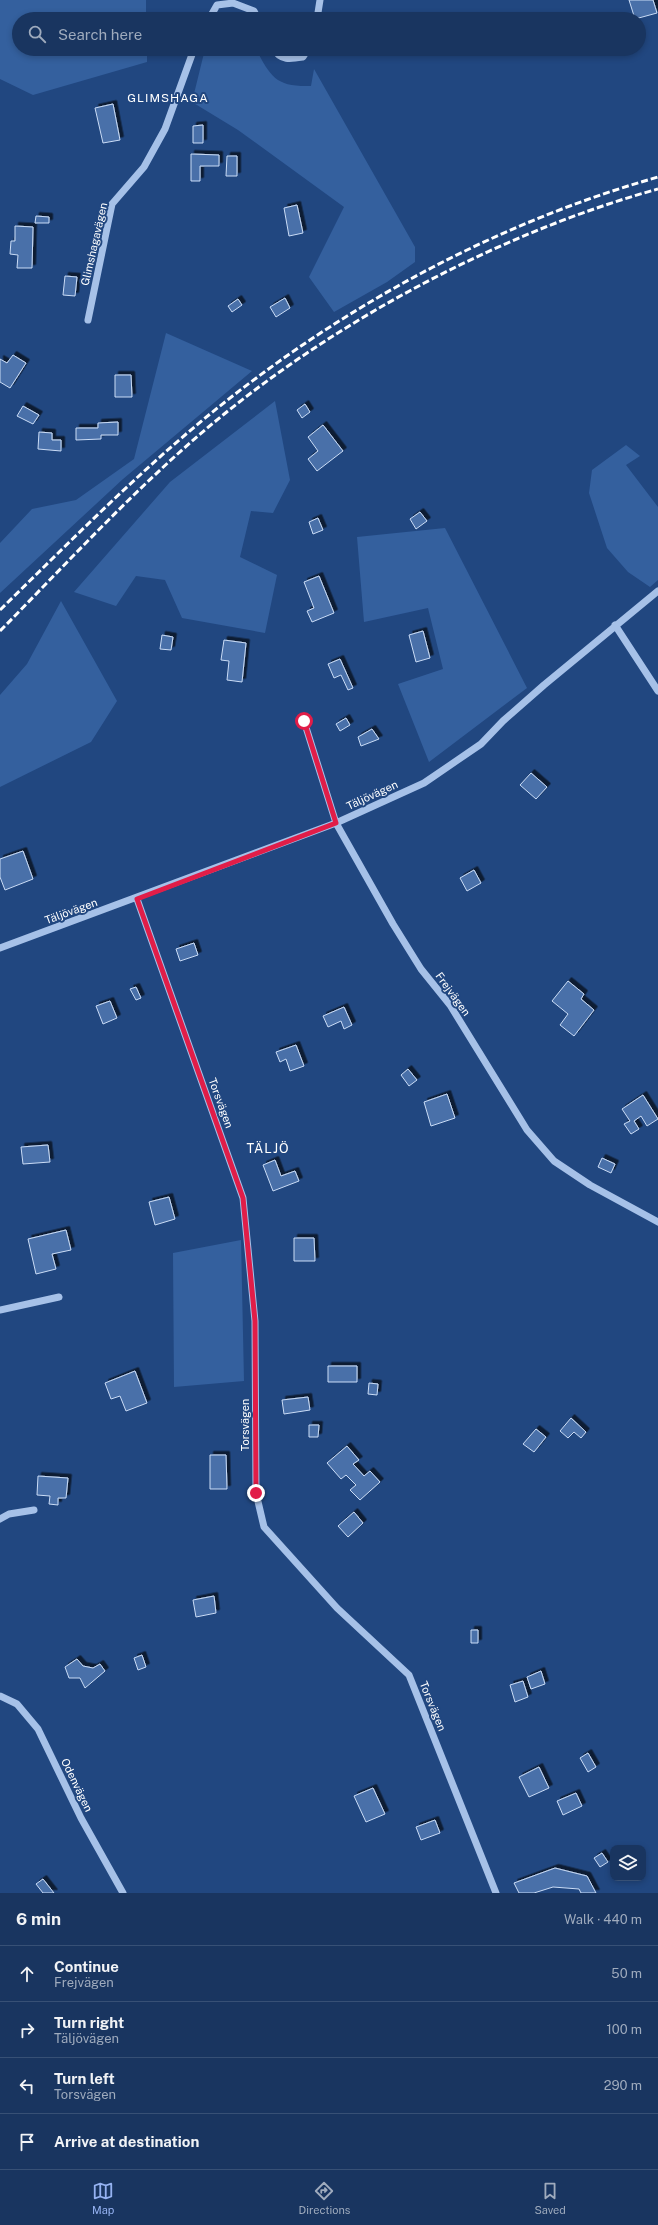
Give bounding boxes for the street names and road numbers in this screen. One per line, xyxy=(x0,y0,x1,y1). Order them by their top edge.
street label: Glimshagavägen xyxy=(79,201,109,287)
street label: Täljövägen xyxy=(345,778,399,812)
street label: Täljövägen xyxy=(43,896,99,926)
street label: Frejvägen xyxy=(433,970,473,1018)
street label: Torsvägen xyxy=(206,1076,236,1130)
street label: Torsvägen xyxy=(239,1399,251,1451)
street label: Torsvägen xyxy=(418,1679,448,1733)
street label: Odenvägen xyxy=(59,1756,95,1814)

